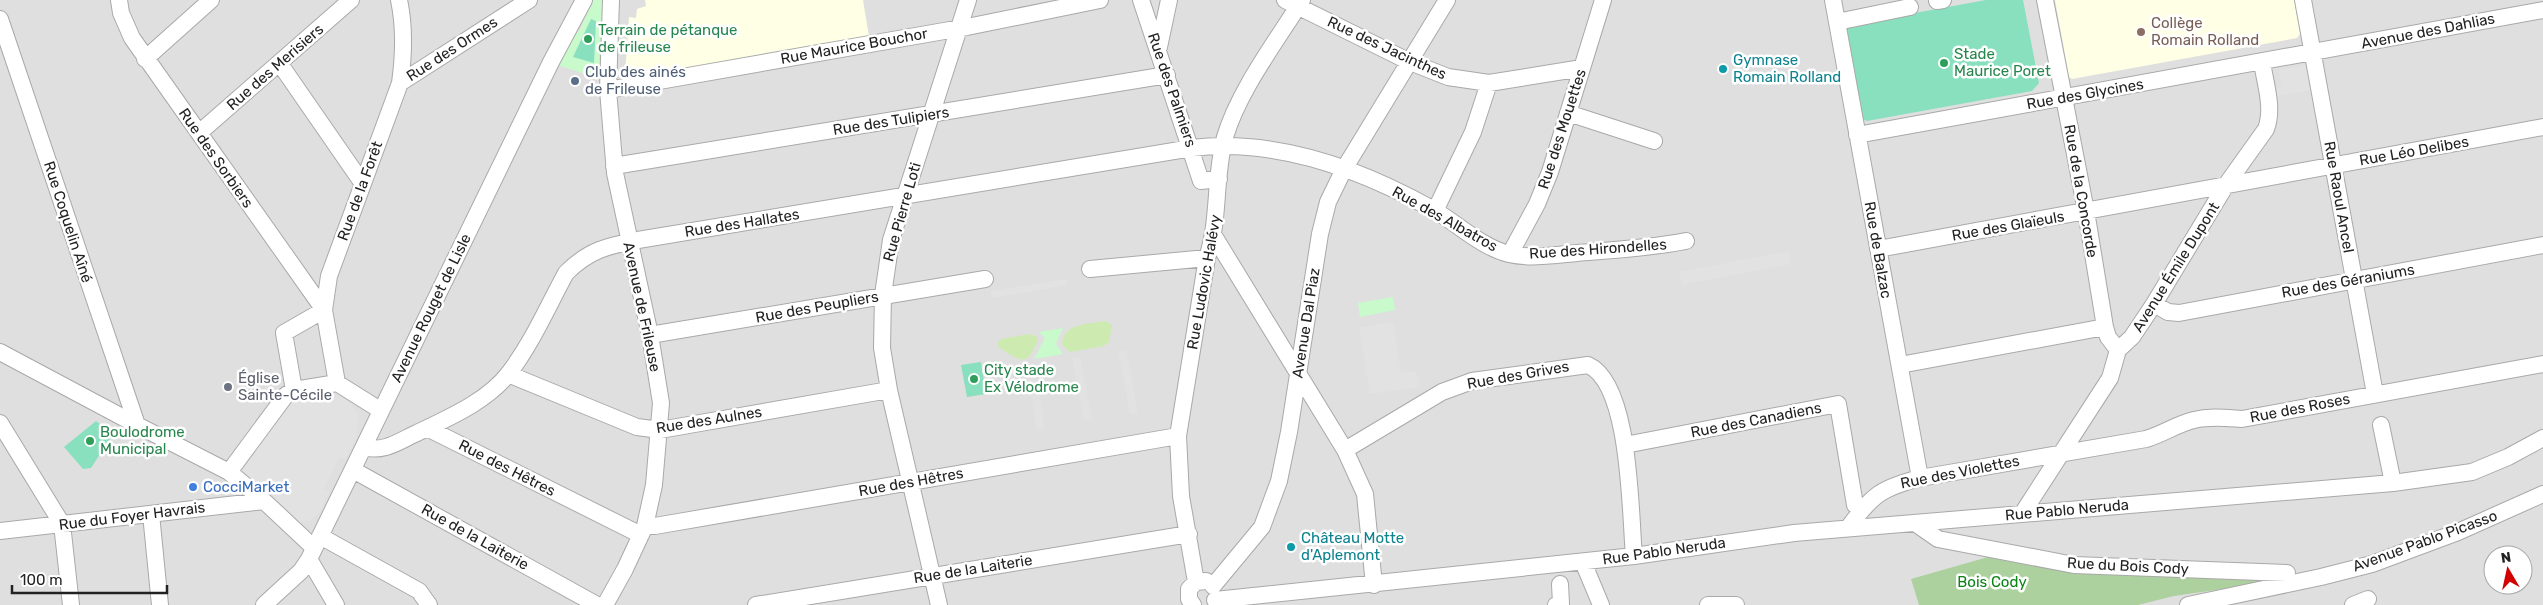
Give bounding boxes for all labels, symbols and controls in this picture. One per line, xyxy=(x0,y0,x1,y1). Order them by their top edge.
street label: Avenue des Dahlias xyxy=(2360,9,2497,53)
street label: Rue des Ormes xyxy=(403,13,501,85)
street label: Rue des Jacinthes xyxy=(1325,13,1450,84)
place label: Collège Romain Rolland xyxy=(2151,14,2259,49)
street label: Rue des Merisiers xyxy=(223,20,327,114)
place label: Terrain de pétanque de frileuse xyxy=(598,21,738,56)
street label: Rue Maurice Bouchor xyxy=(779,24,929,68)
marker: Collège Romain Rolland xyxy=(2135,26,2147,38)
street label: Rue des Palmiers xyxy=(1144,30,1200,150)
marker: Terrain de pétanque de frileuse xyxy=(582,33,594,45)
place label: Stade Maurice Poret xyxy=(1954,45,2051,80)
place label: Gymnase Romain Rolland xyxy=(1733,51,1841,86)
marker: Stade Maurice Poret xyxy=(1938,57,1950,69)
place label: Club des ainés de Frileuse xyxy=(585,63,686,98)
marker: Gymnase Romain Rolland xyxy=(1717,63,1729,75)
street label: Rue des Mouettes xyxy=(1534,66,1590,191)
marker: Club des ainés de Frileuse xyxy=(569,75,581,87)
street label: Rue des Glycines xyxy=(2025,75,2145,113)
street label: Rue des Tulipiers xyxy=(832,103,951,139)
street label: Rue des Sorbiers xyxy=(175,105,257,212)
street label: Rue de la Concorde xyxy=(2060,123,2102,259)
street label: Rue Léo Delibes xyxy=(2358,132,2471,169)
street label: Rue de la Forêt xyxy=(334,139,386,243)
street label: Rue Raoul Ancel xyxy=(2320,140,2358,254)
street label: Rue Coquelin Aîné xyxy=(40,159,96,285)
street label: Rue Pierre Loti xyxy=(879,160,925,264)
street label: Rue des Albatros xyxy=(1389,183,1501,256)
street label: Avenue Émile Dupont xyxy=(2129,199,2223,335)
street label: Rue de Balzac xyxy=(1861,200,1895,300)
street label: Rue des Hallates xyxy=(683,205,801,241)
street label: Rue des Glaïeuls xyxy=(1950,207,2066,245)
street label: Rue Ludovic Halévy xyxy=(1183,213,1225,351)
street label: Avenue Rouget de Lisle xyxy=(387,231,475,385)
street label: Rue des Hirondelles xyxy=(1529,235,1668,263)
street label: Avenue de Frileuse xyxy=(619,240,665,374)
street label: Rue des Géraniums xyxy=(2280,260,2416,302)
street label: Avenue Dal Piaz xyxy=(1288,266,1324,379)
street label: Rue des Peupliers xyxy=(754,287,880,327)
street label: Rue des Grives xyxy=(1466,357,1571,393)
place label: City stade Ex Vélodrome xyxy=(984,361,1079,396)
place label: Église Sainte-Cécile xyxy=(238,369,332,404)
marker: City stade Ex Vélodrome xyxy=(968,373,980,385)
marker: Église Sainte-Cécile xyxy=(222,381,234,393)
street label: Rue des Roses xyxy=(2248,389,2352,427)
street label: Rue des Canadiens xyxy=(1689,398,1823,442)
street label: Rue des Aulnes xyxy=(655,403,764,437)
place label: Boulodrome Municipal xyxy=(100,423,185,458)
marker: Boulodrome Municipal xyxy=(84,435,96,447)
street label: Rue des Hêtres xyxy=(456,436,559,500)
street label: Rue des Violettes xyxy=(1899,452,2021,492)
street label: Rue des Hêtres xyxy=(857,464,965,500)
place label: CocciMarket xyxy=(203,478,289,496)
marker: CocciMarket xyxy=(187,481,199,493)
street label: Rue Pablo Neruda xyxy=(2004,496,2130,524)
street label: Rue du Foyer Havrais xyxy=(58,498,206,534)
street label: Rue de la Laiterie xyxy=(418,500,532,574)
street label: Avenue Pablo Picasso xyxy=(2350,506,2500,576)
place label: Château Motte d'Aplemont xyxy=(1301,529,1404,564)
street label: Rue Pablo Neruda xyxy=(1601,533,1727,569)
marker: Château Motte d'Aplemont xyxy=(1285,541,1297,553)
north arrow xyxy=(2483,545,2533,595)
text: N xyxy=(2500,548,2512,567)
street label: Rue de la Laiterie xyxy=(912,551,1034,587)
street label: Rue du Bois Cody xyxy=(2067,554,2189,578)
scale bar xyxy=(12,562,168,594)
text: 100 m xyxy=(20,571,62,589)
park label: Bois Cody xyxy=(1957,573,2027,591)

